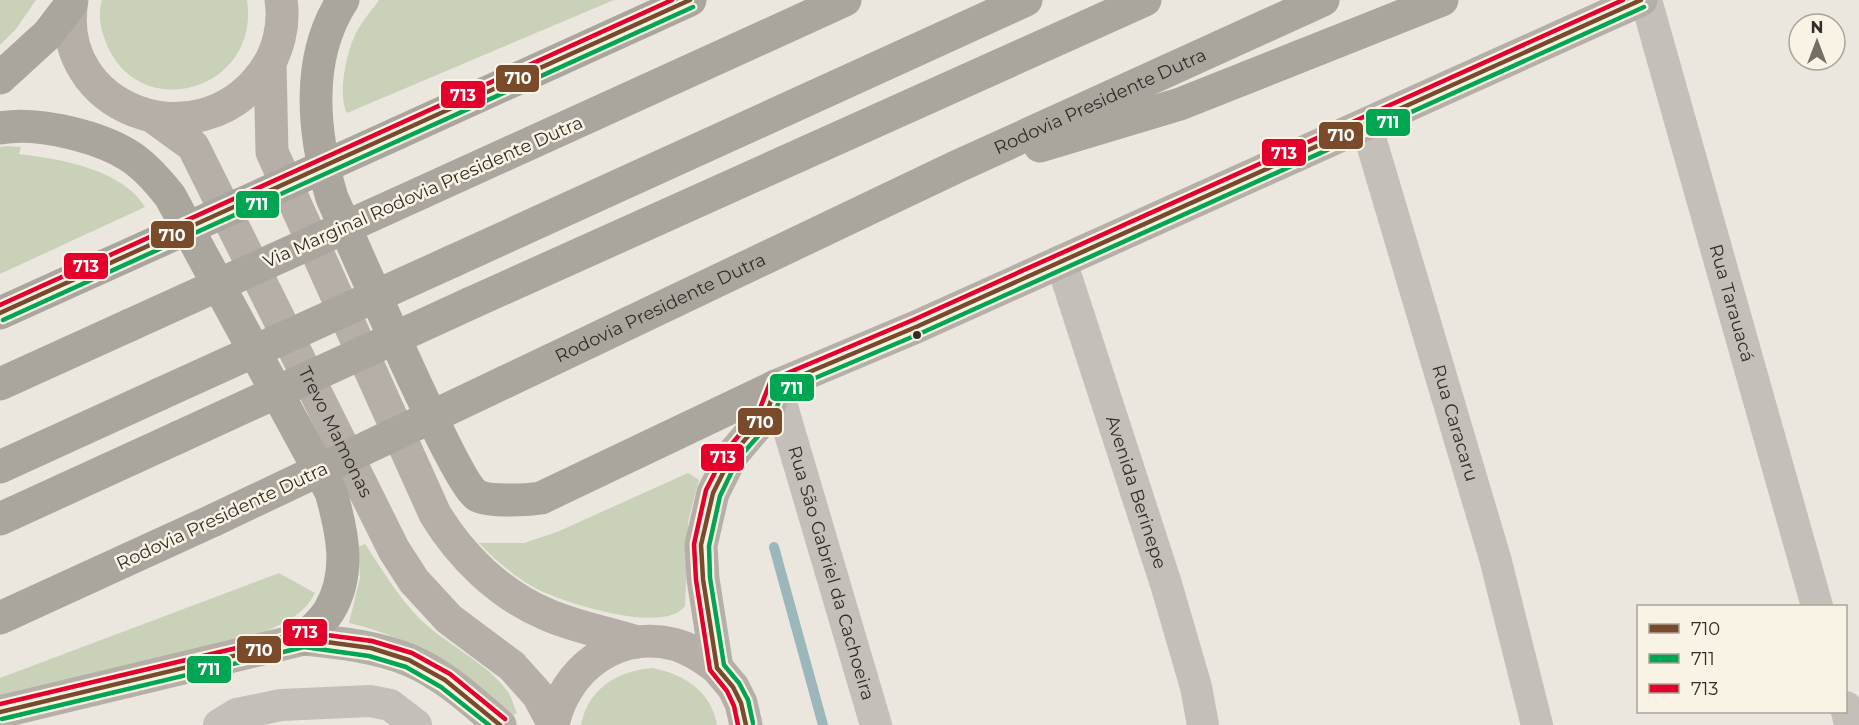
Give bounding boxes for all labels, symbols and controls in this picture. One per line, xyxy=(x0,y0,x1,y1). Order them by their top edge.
north arrow xyxy=(1787,12,1847,72)
text: N xyxy=(1811,18,1823,37)
street label: Rodovia Presidente Dutra xyxy=(991,44,1210,159)
line badge: 710 xyxy=(495,64,540,93)
text: 710 xyxy=(504,69,532,88)
line badge: 713 xyxy=(440,80,486,109)
text: 713 xyxy=(450,86,476,105)
line badge: 711 xyxy=(1365,108,1411,137)
street label: Via Marginal Rodovia Presidente Dutra xyxy=(260,111,586,273)
text: 711 xyxy=(1377,113,1399,132)
line badge: 710 xyxy=(1318,121,1364,150)
text: 710 xyxy=(1327,126,1355,145)
line badge: 713 xyxy=(1261,138,1307,167)
text: 713 xyxy=(1271,144,1297,163)
line badge: 711 xyxy=(235,190,280,219)
text: 711 xyxy=(246,195,268,214)
line badge: 710 xyxy=(150,220,195,249)
text: 710 xyxy=(158,226,186,245)
street label: Rua Tarauacá xyxy=(1704,242,1759,365)
street label: Rodovia Presidente Dutra xyxy=(551,248,769,368)
line badge: 713 xyxy=(63,252,109,280)
text: 713 xyxy=(73,257,99,276)
unlabelled marker xyxy=(911,329,923,341)
street label: Rua Caracaru xyxy=(1427,362,1483,484)
street label: Trevo Mamonas xyxy=(294,363,377,501)
line badge: 711 xyxy=(769,373,815,402)
text: 711 xyxy=(781,379,803,398)
line badge: 710 xyxy=(737,407,783,436)
text: 710 xyxy=(746,413,774,432)
street label: Avenida Berinepe xyxy=(1101,413,1171,572)
line badge: 713 xyxy=(700,443,745,472)
street label: Rua São Gabriel da Cachoeira xyxy=(783,443,879,703)
text: 713 xyxy=(710,448,736,467)
street label: Rodovia Presidente Dutra xyxy=(113,457,331,575)
legend xyxy=(1637,605,1847,713)
line badge: 713 xyxy=(282,618,328,647)
text: 710 xyxy=(1691,618,1720,640)
text: 713 xyxy=(292,623,318,642)
line badge: 710 xyxy=(236,635,282,664)
text: 710 xyxy=(245,641,273,660)
text: 711 xyxy=(1691,648,1715,670)
line badge: 711 xyxy=(186,655,232,684)
text: 711 xyxy=(198,660,220,679)
text: 713 xyxy=(1691,678,1718,700)

